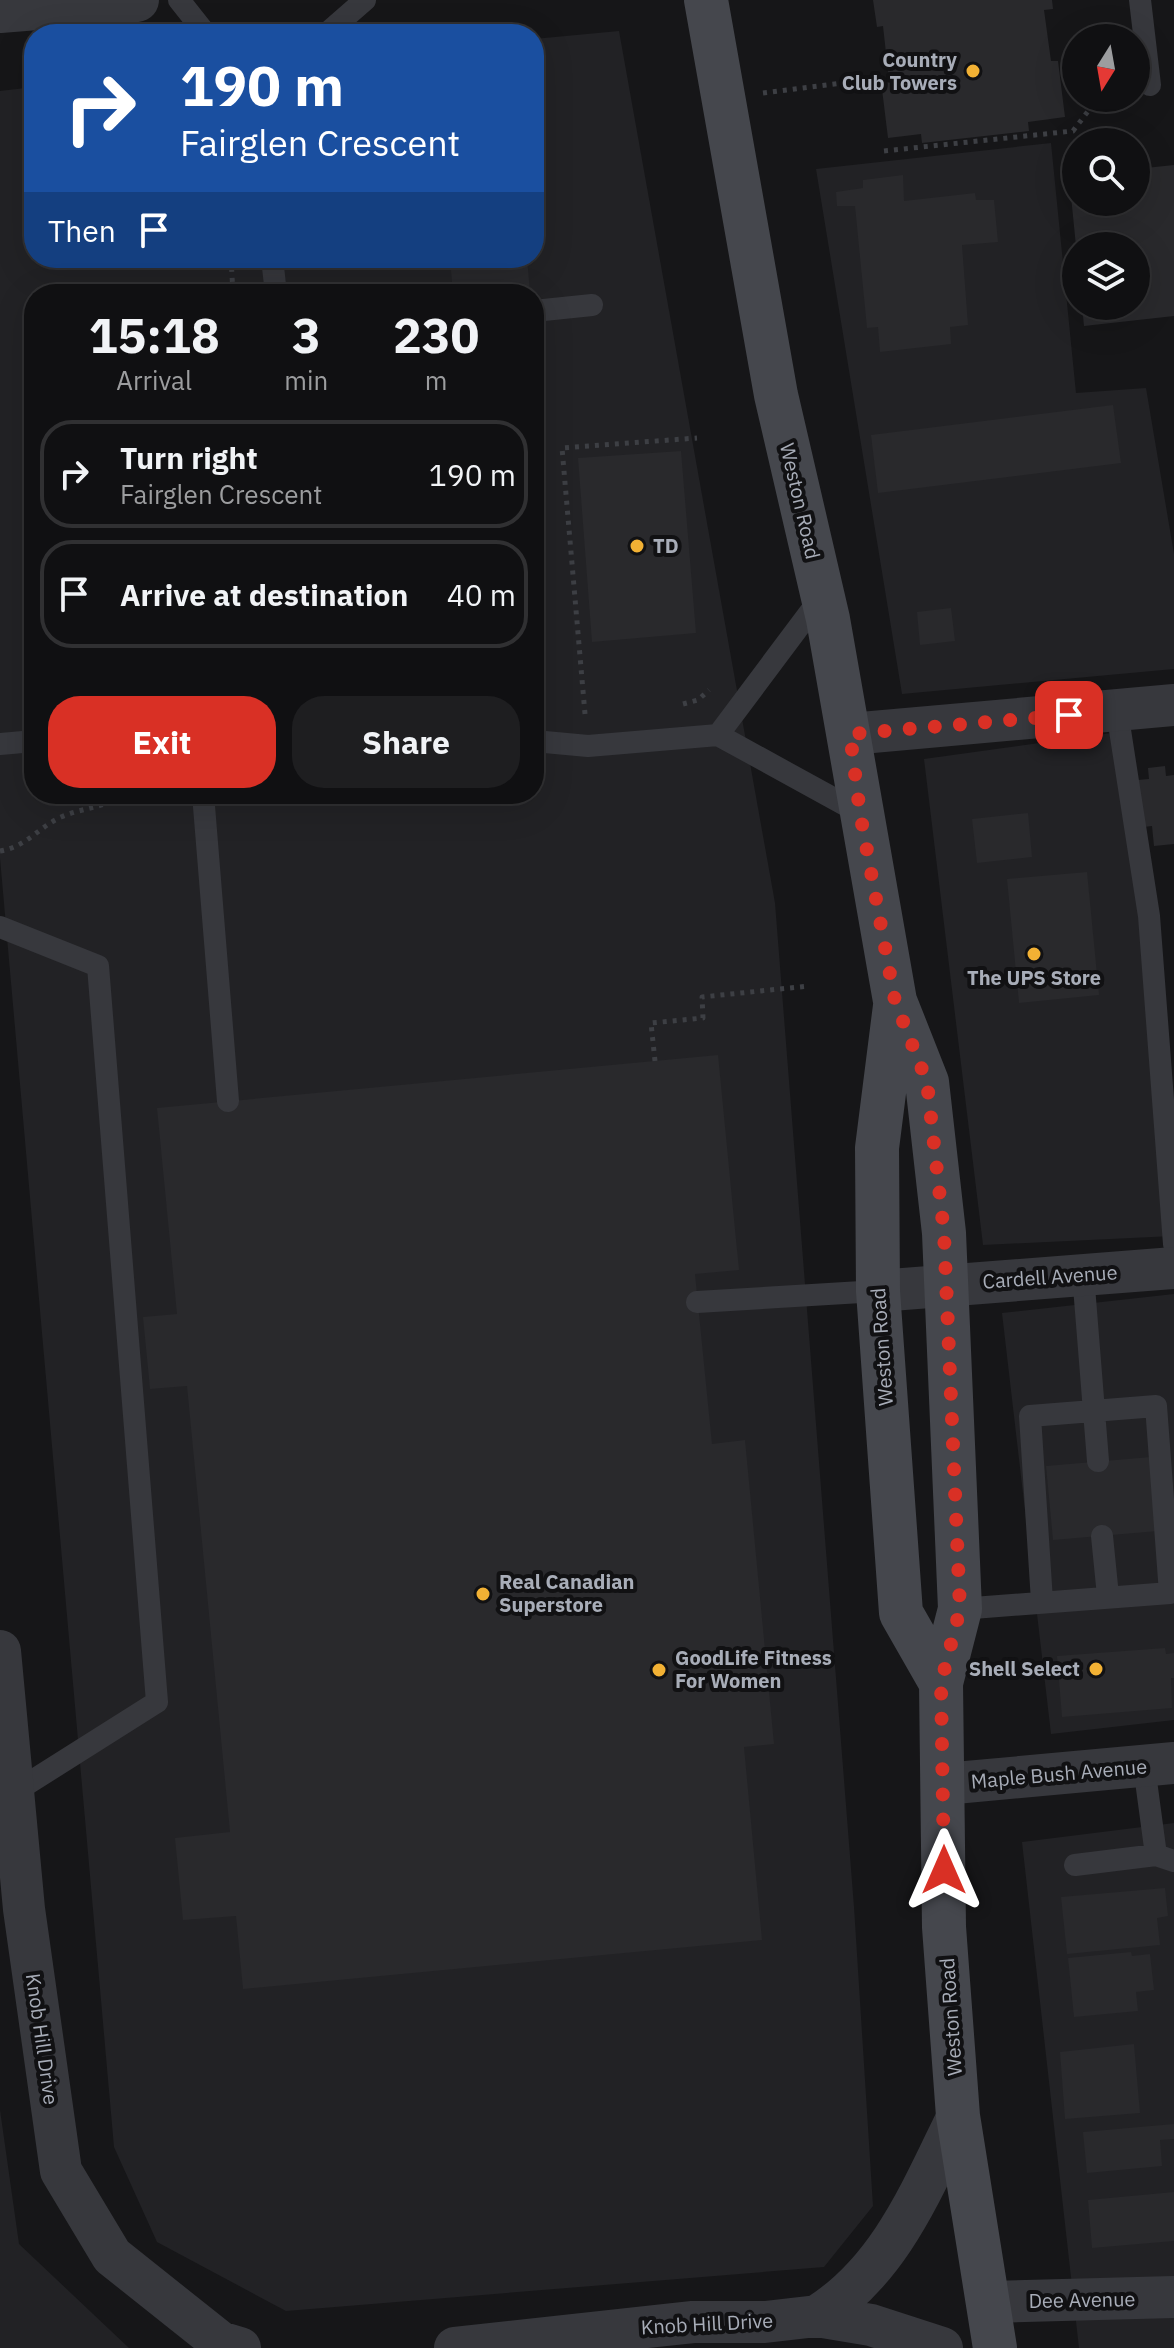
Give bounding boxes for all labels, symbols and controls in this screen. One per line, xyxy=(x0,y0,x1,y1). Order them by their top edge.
north arrow xyxy=(1062,24,1150,112)
map controls xyxy=(1062,24,1150,320)
place label: Country Club Towers xyxy=(842,46,957,96)
text: 190 m xyxy=(180,49,344,121)
icon: right xyxy=(48,56,152,160)
marker: Country Club Towers xyxy=(964,62,982,80)
text: Fairglen Crescent xyxy=(180,119,460,166)
button: search xyxy=(1062,128,1150,216)
icon: arrive xyxy=(132,208,176,252)
text: Then xyxy=(48,211,116,250)
button: layers xyxy=(1062,232,1150,320)
text: 15:18 xyxy=(89,304,220,366)
text: 3 xyxy=(292,304,321,366)
text: 230 xyxy=(393,304,479,366)
text: Arrival xyxy=(116,363,192,397)
text: min xyxy=(284,363,328,397)
text: m xyxy=(425,363,447,397)
text: Turn right xyxy=(120,438,258,477)
street label: Weston Road xyxy=(774,440,827,562)
icon: right xyxy=(52,452,96,496)
text: 190 m xyxy=(429,455,516,494)
text: Fairglen Crescent xyxy=(120,477,322,511)
place label: TD xyxy=(653,532,679,559)
marker: TD xyxy=(628,537,646,555)
icon: arrive xyxy=(52,572,96,616)
text: Arrive at destination xyxy=(120,575,408,614)
text: 40 m xyxy=(447,575,516,614)
pin xyxy=(1035,681,1103,749)
icon: arrive xyxy=(1047,693,1091,737)
button: Exit xyxy=(48,696,276,788)
button: Share xyxy=(292,696,520,788)
marker: The UPS Store xyxy=(1025,945,1043,963)
place label: The UPS Store xyxy=(967,964,1101,991)
street label: Cardell Avenue xyxy=(982,1258,1118,1295)
street label: Weston Road xyxy=(864,1287,899,1407)
place label: Real Canadian Superstore xyxy=(499,1568,634,1618)
marker: Real Canadian Superstore xyxy=(474,1585,492,1603)
place label: GoodLife Fitness For Women xyxy=(675,1644,832,1694)
place label: Shell Select xyxy=(969,1655,1080,1682)
marker: Shell Select xyxy=(1087,1660,1105,1678)
marker: GoodLife Fitness For Women xyxy=(650,1661,668,1679)
street label: Maple Bush Avenue xyxy=(970,1752,1148,1795)
position arrow xyxy=(902,1828,986,1912)
street label: Weston Road xyxy=(933,1957,968,2077)
street label: Knob Hill Drive xyxy=(20,1971,65,2106)
street label: Dee Avenue xyxy=(1028,2285,1136,2314)
street label: Knob Hill Drive xyxy=(640,2307,774,2340)

